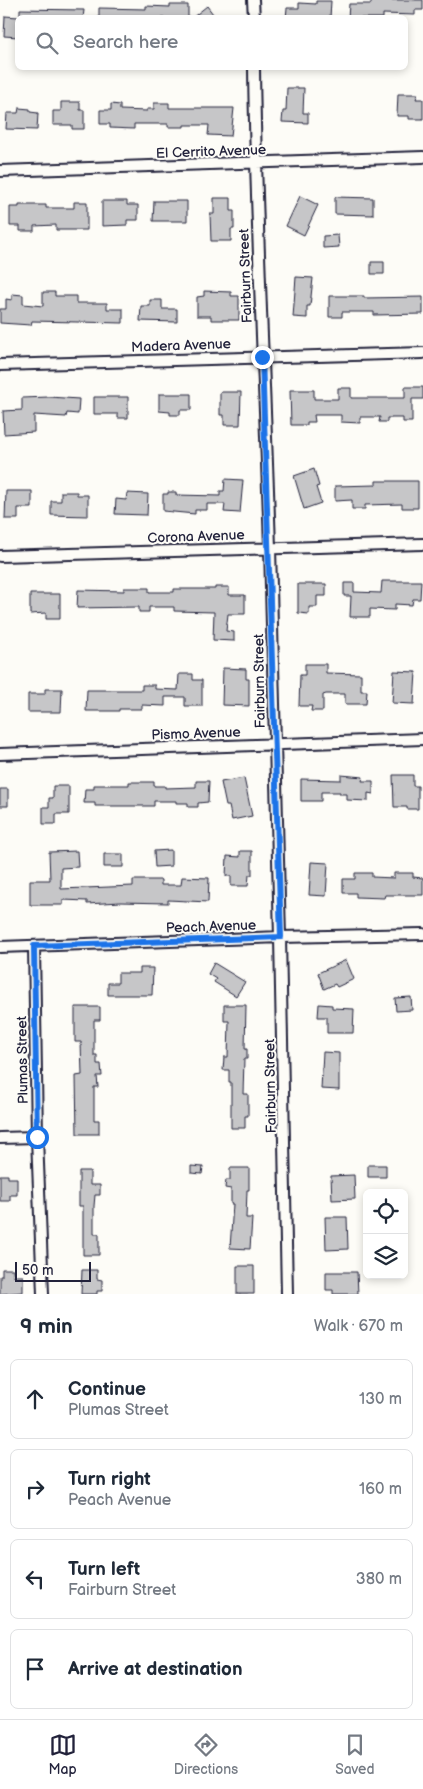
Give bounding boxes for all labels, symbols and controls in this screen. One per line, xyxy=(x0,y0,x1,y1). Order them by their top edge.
search box xyxy=(15,15,408,70)
icon: search xyxy=(33,29,61,57)
text: Search here xyxy=(73,31,178,54)
street label: El Cerrito Avenue xyxy=(156,141,266,162)
street label: Fairburn Street xyxy=(235,228,256,324)
street label: Madera Avenue xyxy=(131,335,231,356)
route end xyxy=(251,346,274,369)
street label: Corona Avenue xyxy=(147,526,245,547)
street label: Fairburn Street xyxy=(250,633,269,728)
street label: Pismo Avenue xyxy=(151,723,241,744)
street label: Peach Avenue xyxy=(166,916,257,937)
street label: Plumas Street xyxy=(13,1015,32,1104)
street label: Fairburn Street xyxy=(261,1038,280,1133)
route start xyxy=(26,1126,49,1149)
map controls xyxy=(363,1189,408,1279)
button: locate xyxy=(363,1189,408,1234)
button: layers xyxy=(363,1234,408,1279)
scale bar xyxy=(15,1259,91,1282)
text: 50 m xyxy=(22,1262,54,1279)
text: 9 min xyxy=(20,1314,73,1339)
text: Walk · 670 m xyxy=(314,1317,403,1336)
text: Continue xyxy=(68,1378,146,1401)
icon: ahead xyxy=(21,1385,49,1413)
text: 130 m xyxy=(359,1390,402,1409)
text: Plumas Street xyxy=(68,1401,169,1420)
text: Turn right xyxy=(68,1468,151,1491)
icon: right xyxy=(21,1475,49,1503)
text: 160 m xyxy=(359,1480,402,1499)
text: Peach Avenue xyxy=(68,1491,171,1510)
text: Turn left xyxy=(68,1558,140,1581)
icon: left xyxy=(21,1565,49,1593)
text: 380 m xyxy=(356,1570,402,1589)
text: Fairburn Street xyxy=(68,1581,176,1600)
icon: arrive xyxy=(21,1655,49,1683)
text: Arrive at destination xyxy=(68,1658,243,1681)
tab: Map xyxy=(49,1731,77,1778)
tab: Directions xyxy=(174,1731,238,1778)
tab: Saved xyxy=(335,1731,374,1778)

